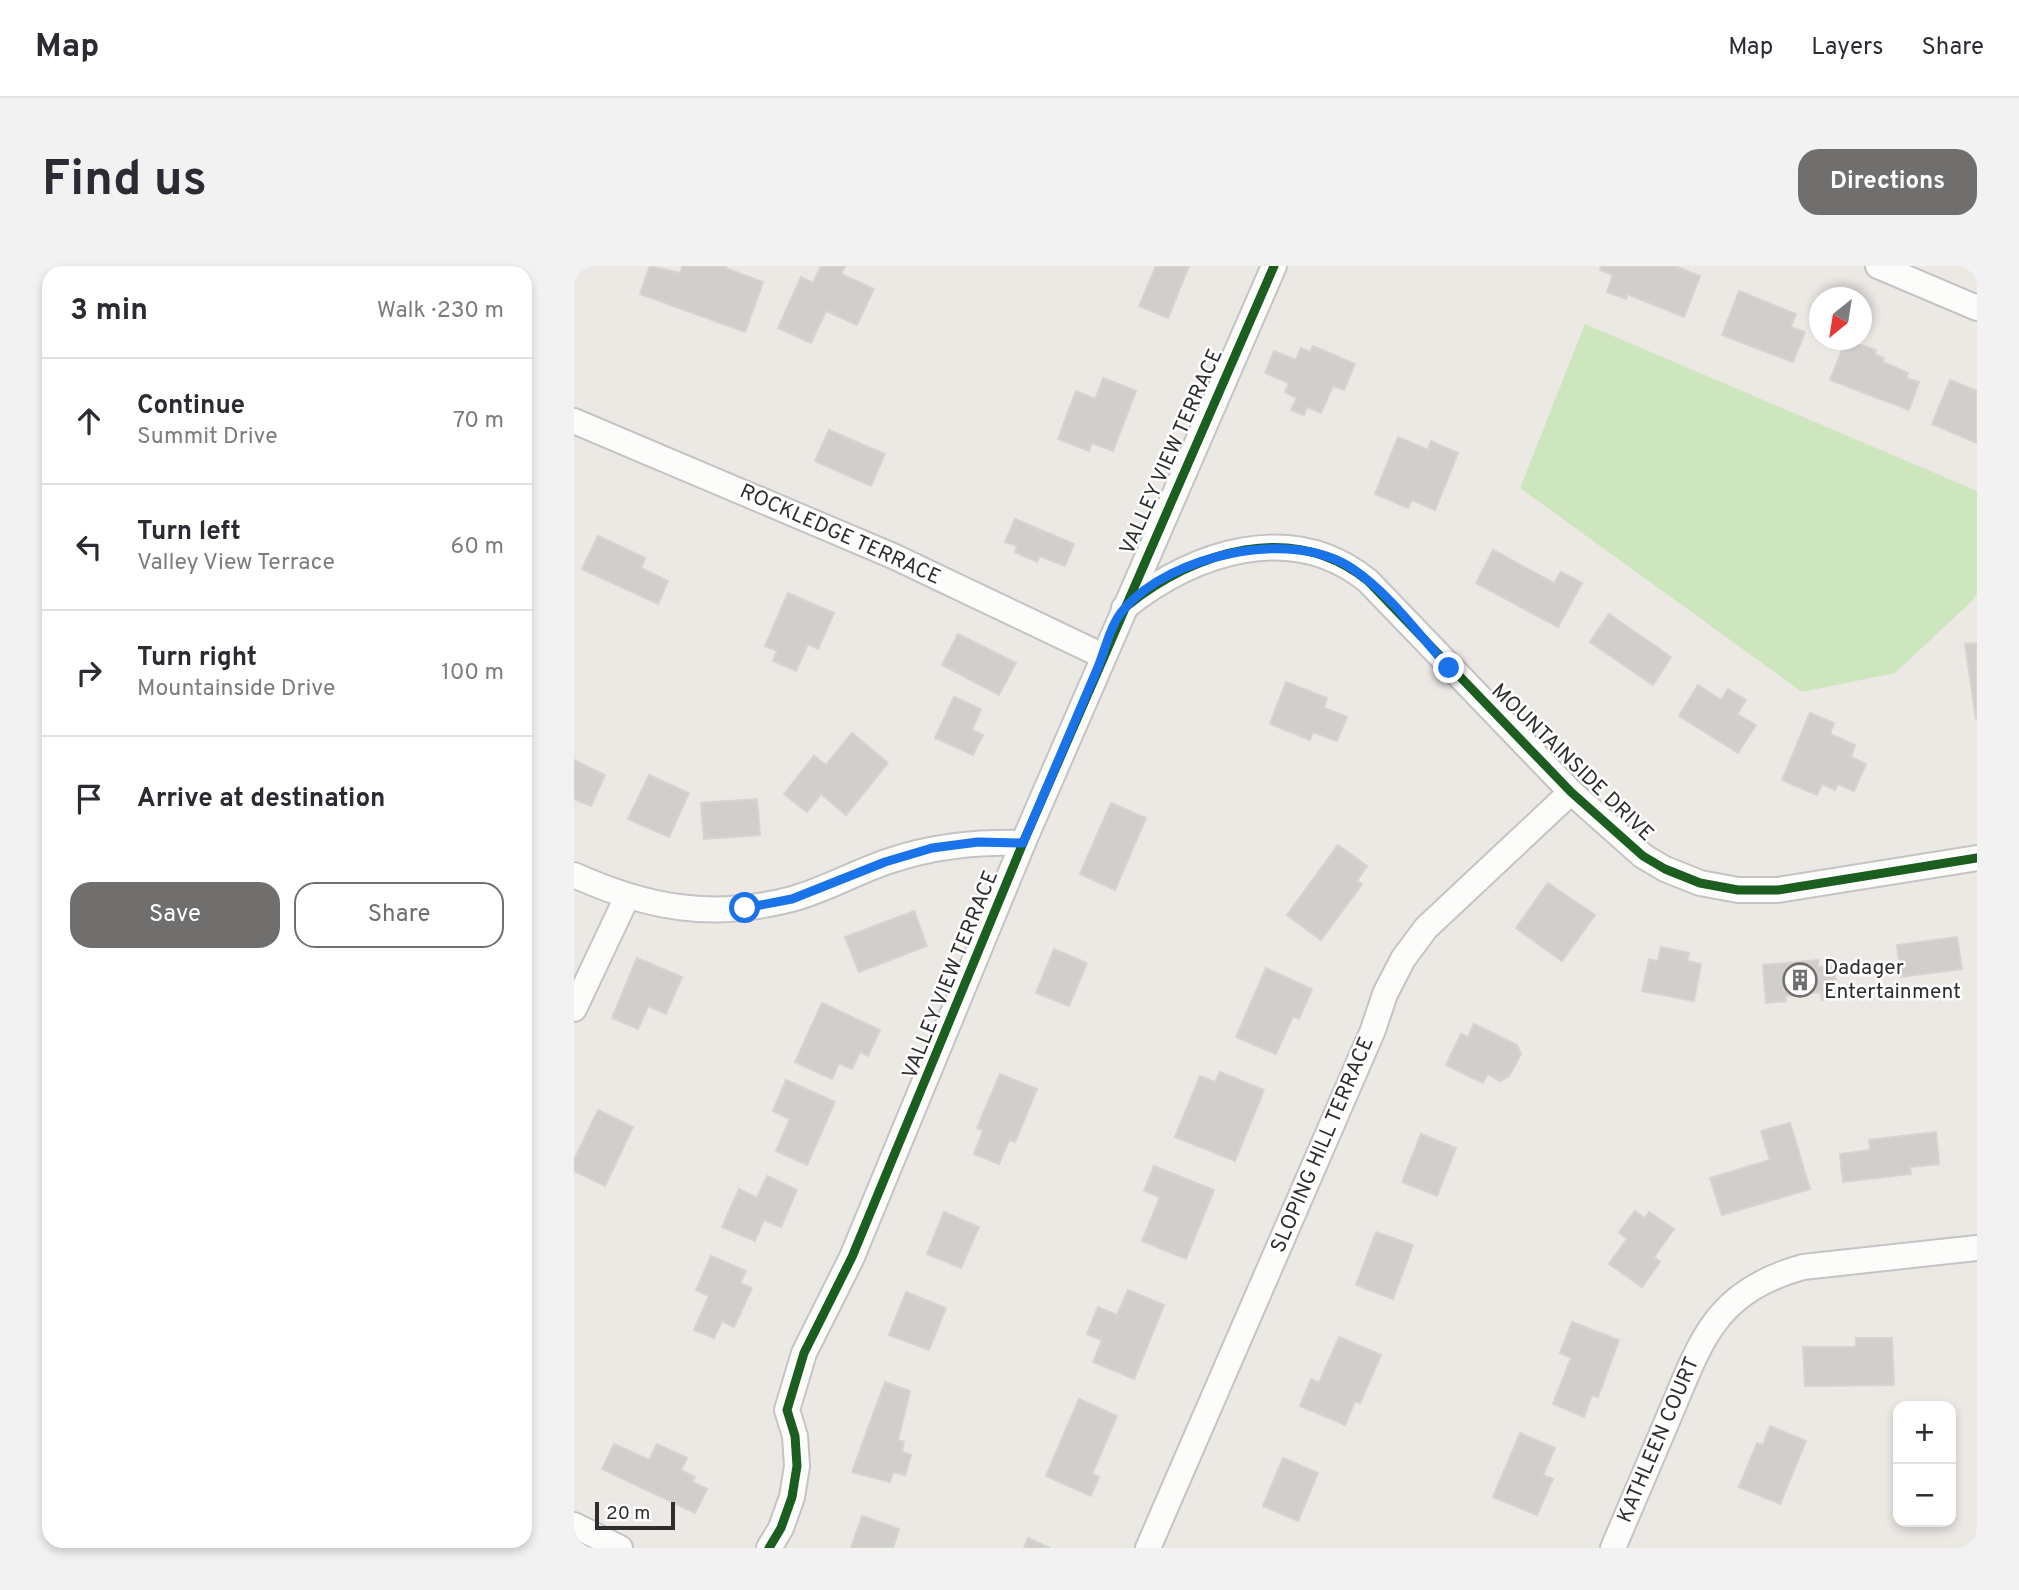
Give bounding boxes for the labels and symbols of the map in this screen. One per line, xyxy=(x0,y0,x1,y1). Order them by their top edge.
north arrow xyxy=(1809,287,1872,350)
street label: VALLEY VIEW TERRACE xyxy=(1114,345,1230,559)
street label: ROCKLEDGE TERRACE xyxy=(735,478,945,592)
route end xyxy=(1433,652,1464,683)
street label: MOUNTAINSIDE DRIVE xyxy=(1485,678,1659,848)
street label: VALLEY VIEW TERRACE xyxy=(897,867,1005,1083)
route start xyxy=(729,892,760,923)
place label: Dadager Entertainment xyxy=(1824,955,1961,1006)
building icon: Dadager Entertainment xyxy=(1781,961,1819,999)
street label: SLOPING HILL TERRACE xyxy=(1265,1033,1381,1257)
street label: KATHLEEN COURT xyxy=(1612,1353,1706,1527)
scale bar xyxy=(595,1499,676,1531)

